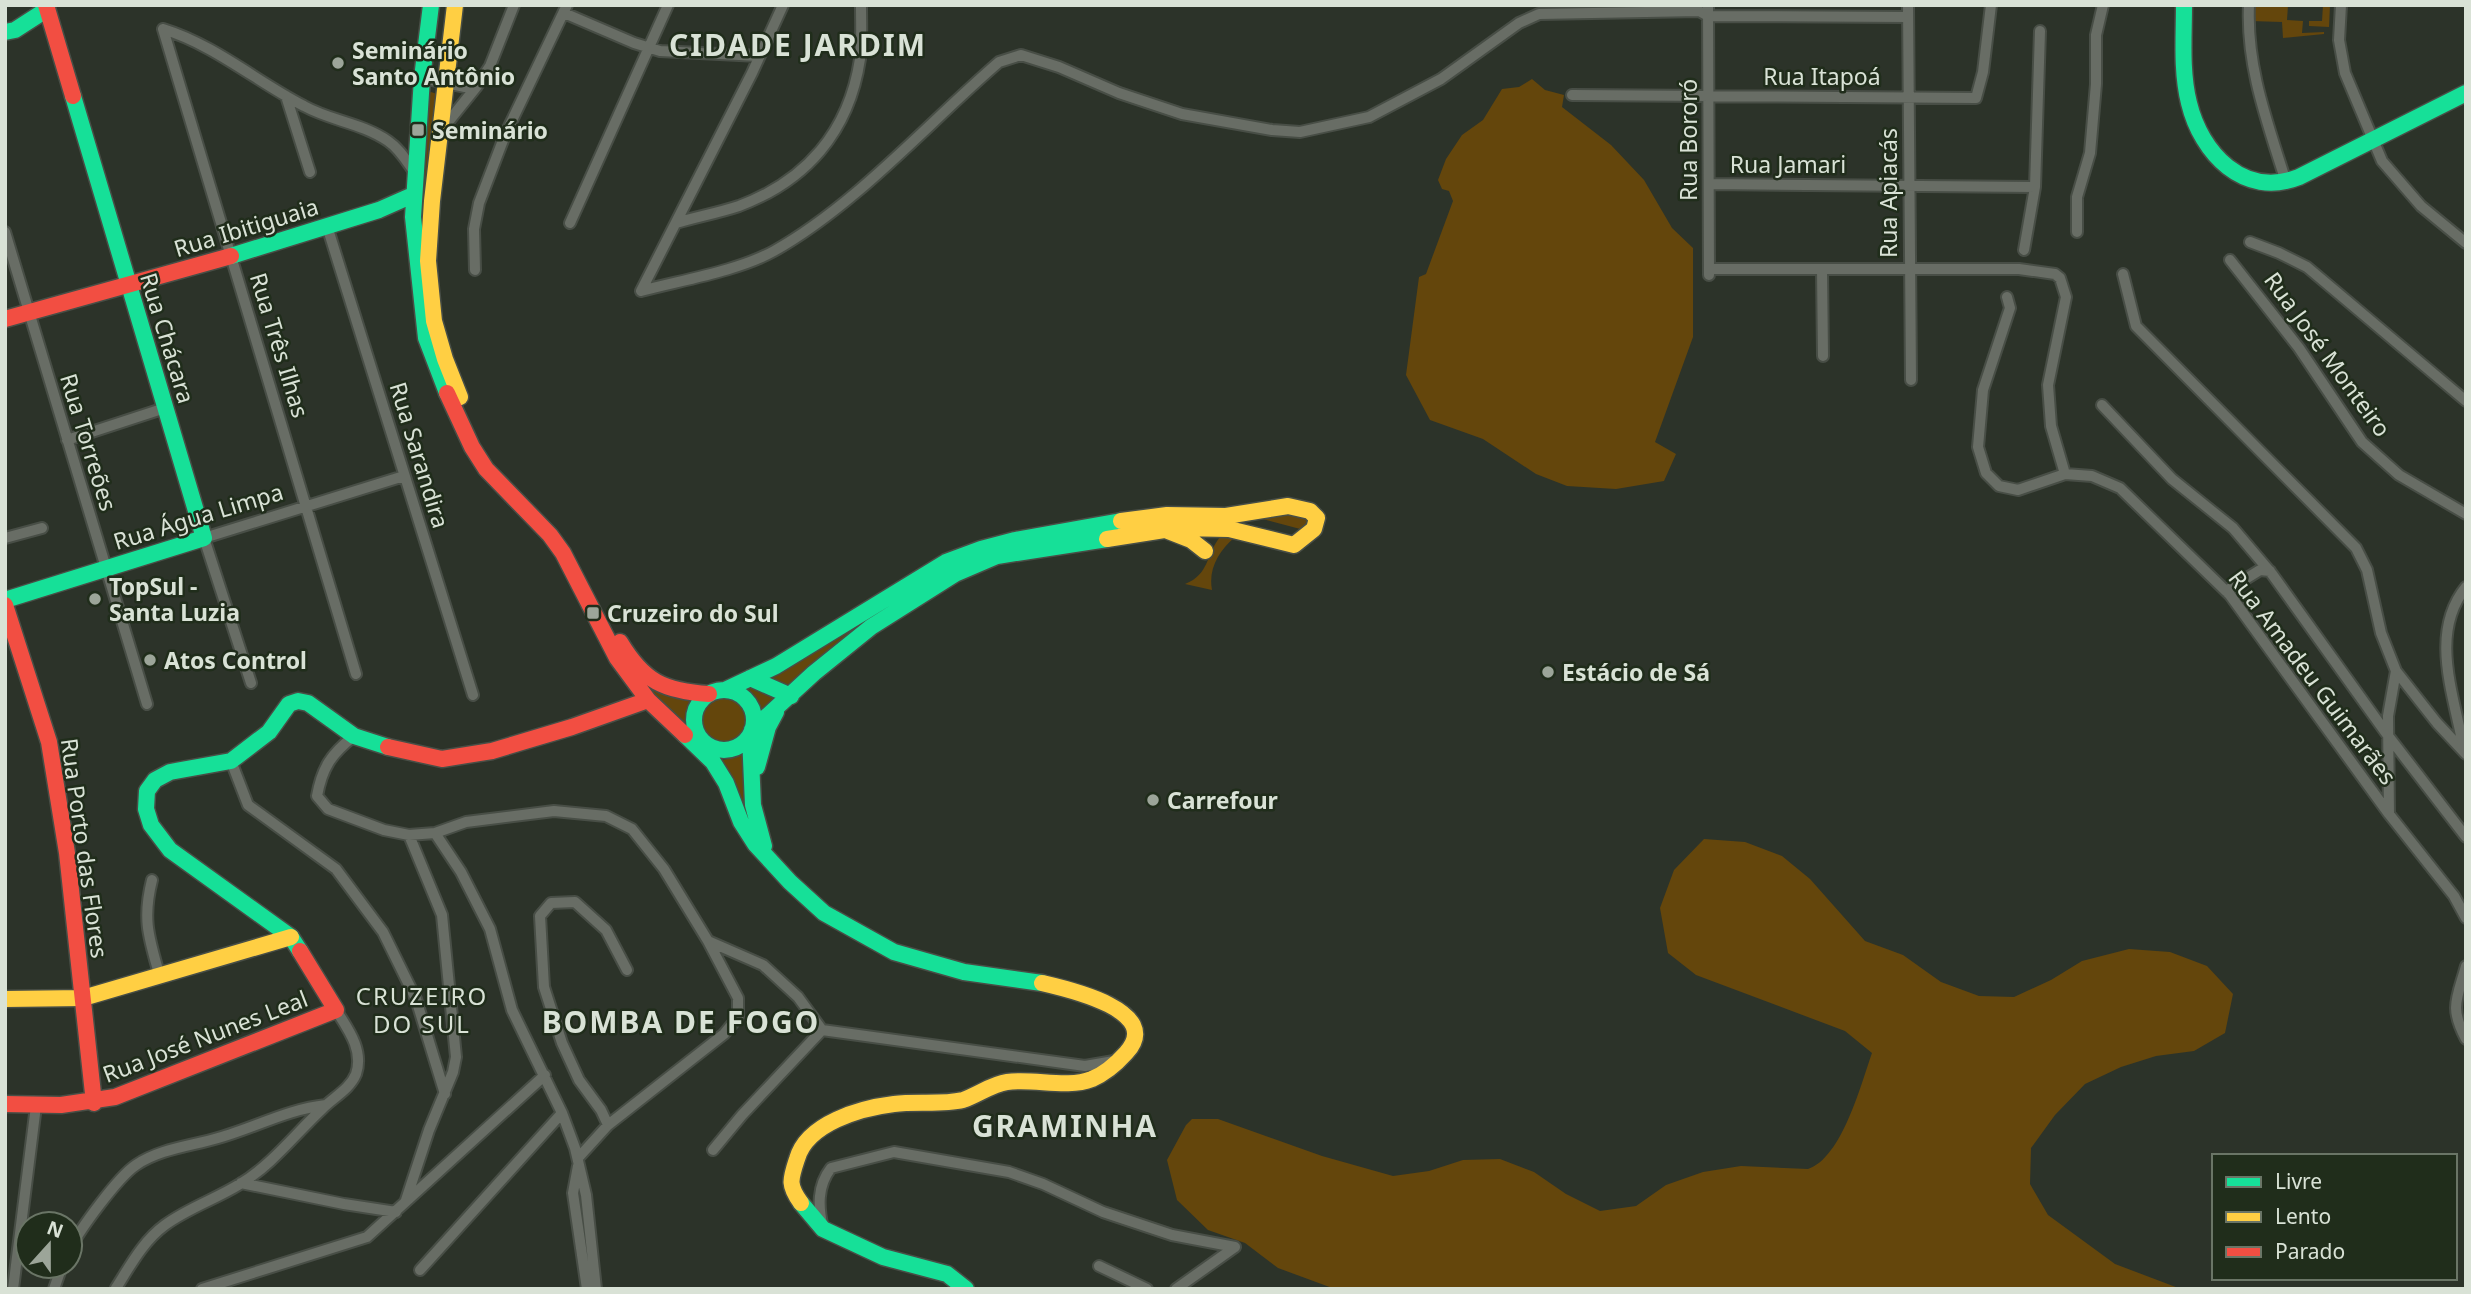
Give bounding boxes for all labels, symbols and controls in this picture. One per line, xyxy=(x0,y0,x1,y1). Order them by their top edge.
district label: CIDADE JARDIM xyxy=(669,24,927,65)
place label: Seminário Santo Antônio xyxy=(352,34,515,92)
marker: Seminário Santo Antônio xyxy=(330,55,346,71)
street label: Rua Itapoá xyxy=(1763,60,1881,92)
street label: Rua Bororó xyxy=(1672,79,1704,201)
place label: Seminário xyxy=(432,114,548,146)
marker: Seminário xyxy=(410,122,426,138)
street label: Rua Apiacás xyxy=(1872,128,1904,258)
street label: Rua Jamari xyxy=(1730,148,1846,180)
street label: Rua Ibitiguaia xyxy=(170,190,322,264)
street label: Rua José Monteiro xyxy=(2257,265,2399,443)
street label: Rua Chácara xyxy=(133,269,203,407)
street label: Rua Três Ilhas xyxy=(243,269,317,421)
street label: Rua Torreões xyxy=(53,369,125,515)
street label: Rua Sarandira xyxy=(383,378,457,532)
street label: Rua Água Limpa xyxy=(109,475,287,557)
street label: Rua Amadeu Guimarães xyxy=(2222,563,2404,791)
place label: TopSul - Santa Luzia xyxy=(109,570,240,628)
marker: TopSul - Santa Luzia xyxy=(87,591,103,607)
place label: Cruzeiro do Sul xyxy=(607,597,779,629)
marker: Cruzeiro do Sul xyxy=(585,605,601,621)
place label: Atos Control xyxy=(164,644,307,676)
marker: Atos Control xyxy=(142,652,158,668)
place label: Estácio de Sá xyxy=(1562,656,1710,688)
marker: Estácio de Sá xyxy=(1540,664,1556,680)
street label: Rua Porto das Flores xyxy=(54,736,116,960)
place label: Carrefour xyxy=(1167,784,1278,816)
marker: Carrefour xyxy=(1145,792,1161,808)
district label: CRUZEIRO DO SUL xyxy=(356,979,488,1040)
street label: Rua José Nunes Leal xyxy=(98,982,312,1090)
district label: BOMBA DE FOGO xyxy=(542,1001,820,1042)
district label: GRAMINHA xyxy=(972,1105,1158,1146)
legend xyxy=(2212,1154,2457,1280)
text: Livre xyxy=(2275,1167,2322,1195)
text: Lento xyxy=(2275,1202,2331,1230)
north arrow xyxy=(14,1210,84,1280)
text: N xyxy=(43,1214,67,1244)
text: Parado xyxy=(2275,1237,2345,1265)

